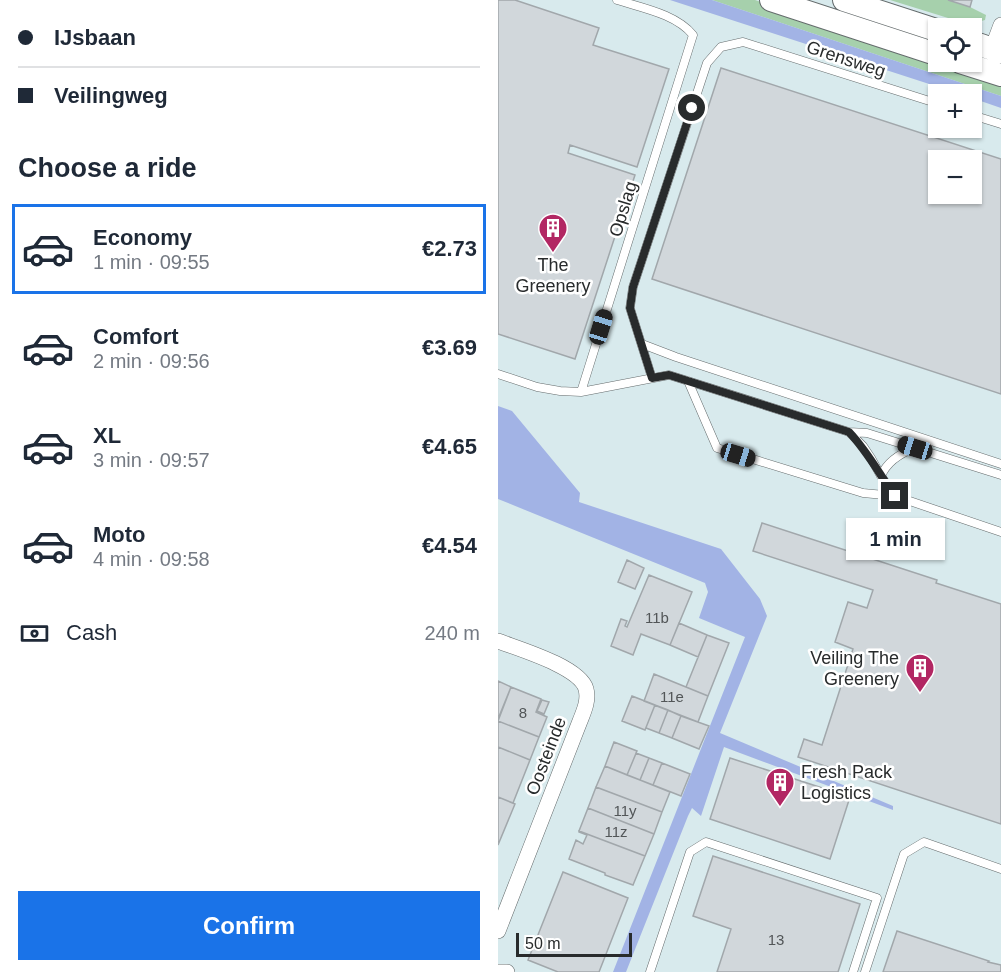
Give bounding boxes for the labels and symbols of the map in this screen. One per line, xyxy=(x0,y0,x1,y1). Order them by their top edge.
street label: Grensweg xyxy=(804,37,888,81)
route start xyxy=(678,94,705,121)
street label: Opslag xyxy=(605,179,641,239)
building icon: The Greenery xyxy=(537,212,569,254)
place label: The Greenery xyxy=(515,255,591,296)
car xyxy=(587,307,615,347)
car xyxy=(895,434,935,462)
car xyxy=(718,441,758,469)
route end xyxy=(881,482,908,509)
callout: 1 min xyxy=(846,517,944,559)
house number: 11b xyxy=(645,609,669,626)
place label: Veiling The Greenery xyxy=(810,648,899,689)
building icon: Veiling The Greenery xyxy=(904,652,936,694)
house number: 11e xyxy=(660,688,684,705)
house number: 8 xyxy=(519,704,527,721)
street label: Oosteinde xyxy=(522,714,570,798)
place label: Fresh Pack Logistics xyxy=(801,762,893,803)
building icon: Fresh Pack Logistics xyxy=(764,766,796,808)
house number: 11y xyxy=(613,802,637,819)
house number: 11z xyxy=(604,823,628,840)
scale bar xyxy=(516,930,632,958)
house number: 13 xyxy=(768,931,784,948)

